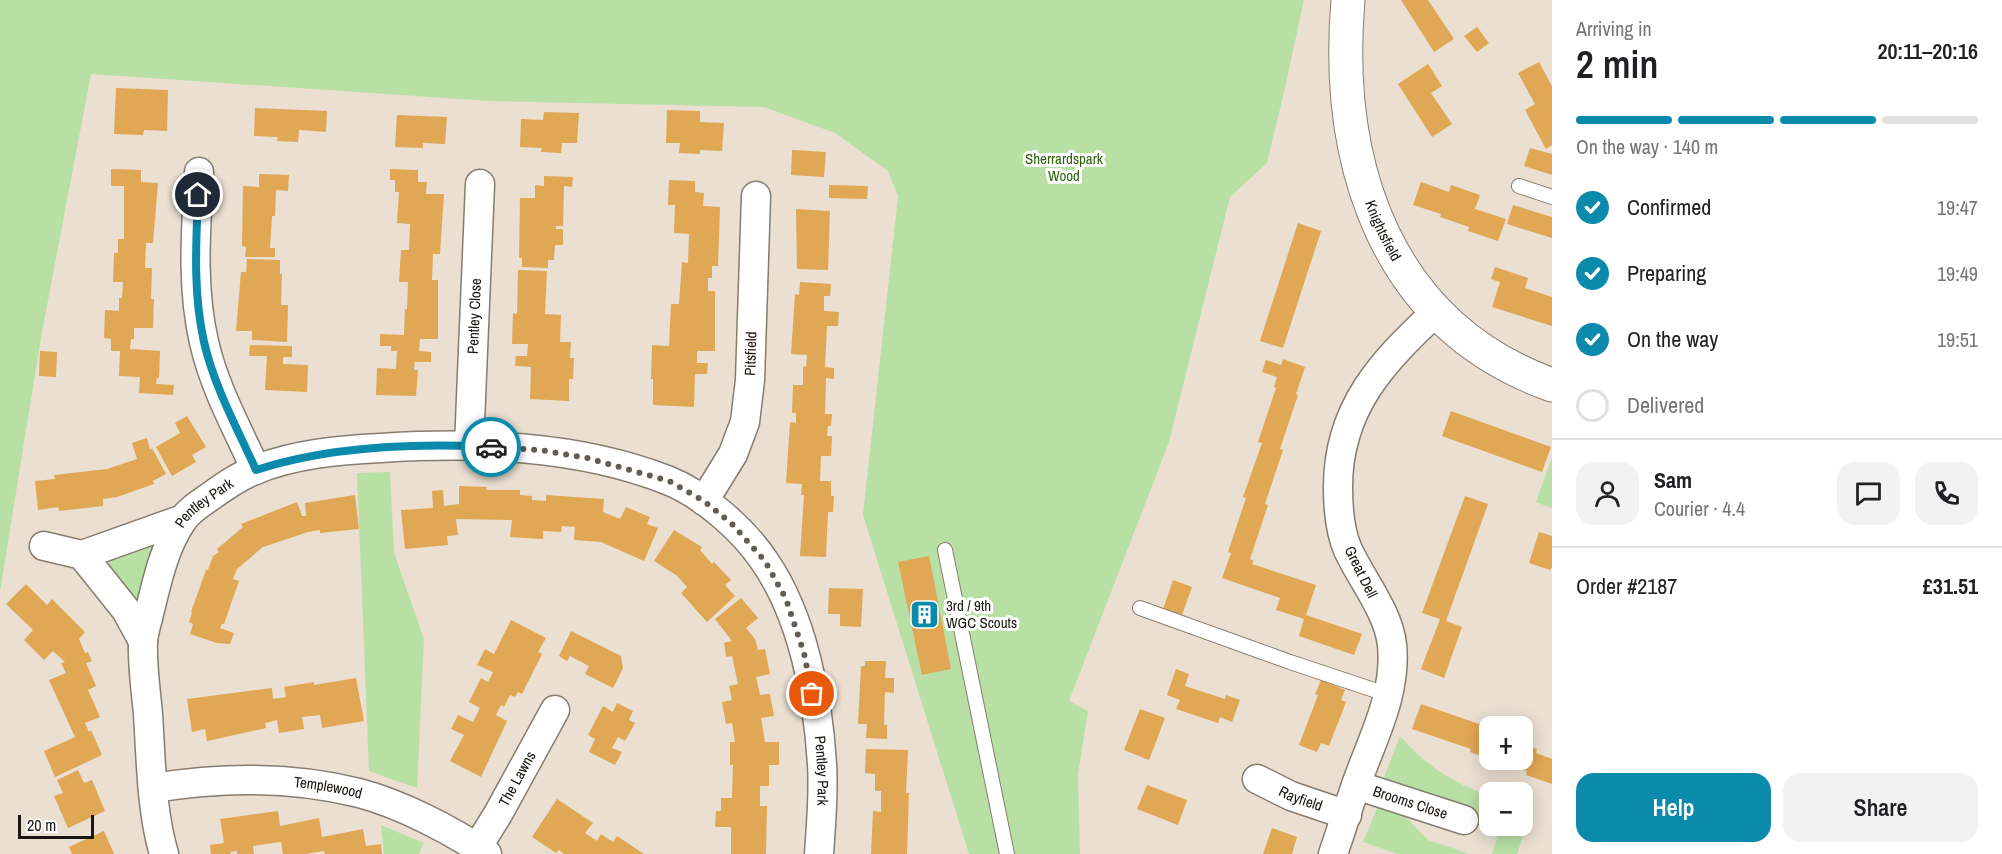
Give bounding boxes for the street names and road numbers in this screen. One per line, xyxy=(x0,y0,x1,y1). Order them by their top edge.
street label: Knightsfield xyxy=(1360,197,1407,265)
street label: Pentley Close xyxy=(462,278,486,354)
street label: Pitsfield xyxy=(739,331,762,376)
street label: Pentley Park xyxy=(169,472,238,532)
street label: Great Dell xyxy=(1340,542,1383,601)
street label: Pentley Park xyxy=(810,735,834,807)
street label: The Lawns xyxy=(493,747,540,810)
street label: Templewood xyxy=(293,771,365,803)
street label: Brooms Close xyxy=(1370,780,1451,824)
street label: Rayfield xyxy=(1275,781,1325,816)

